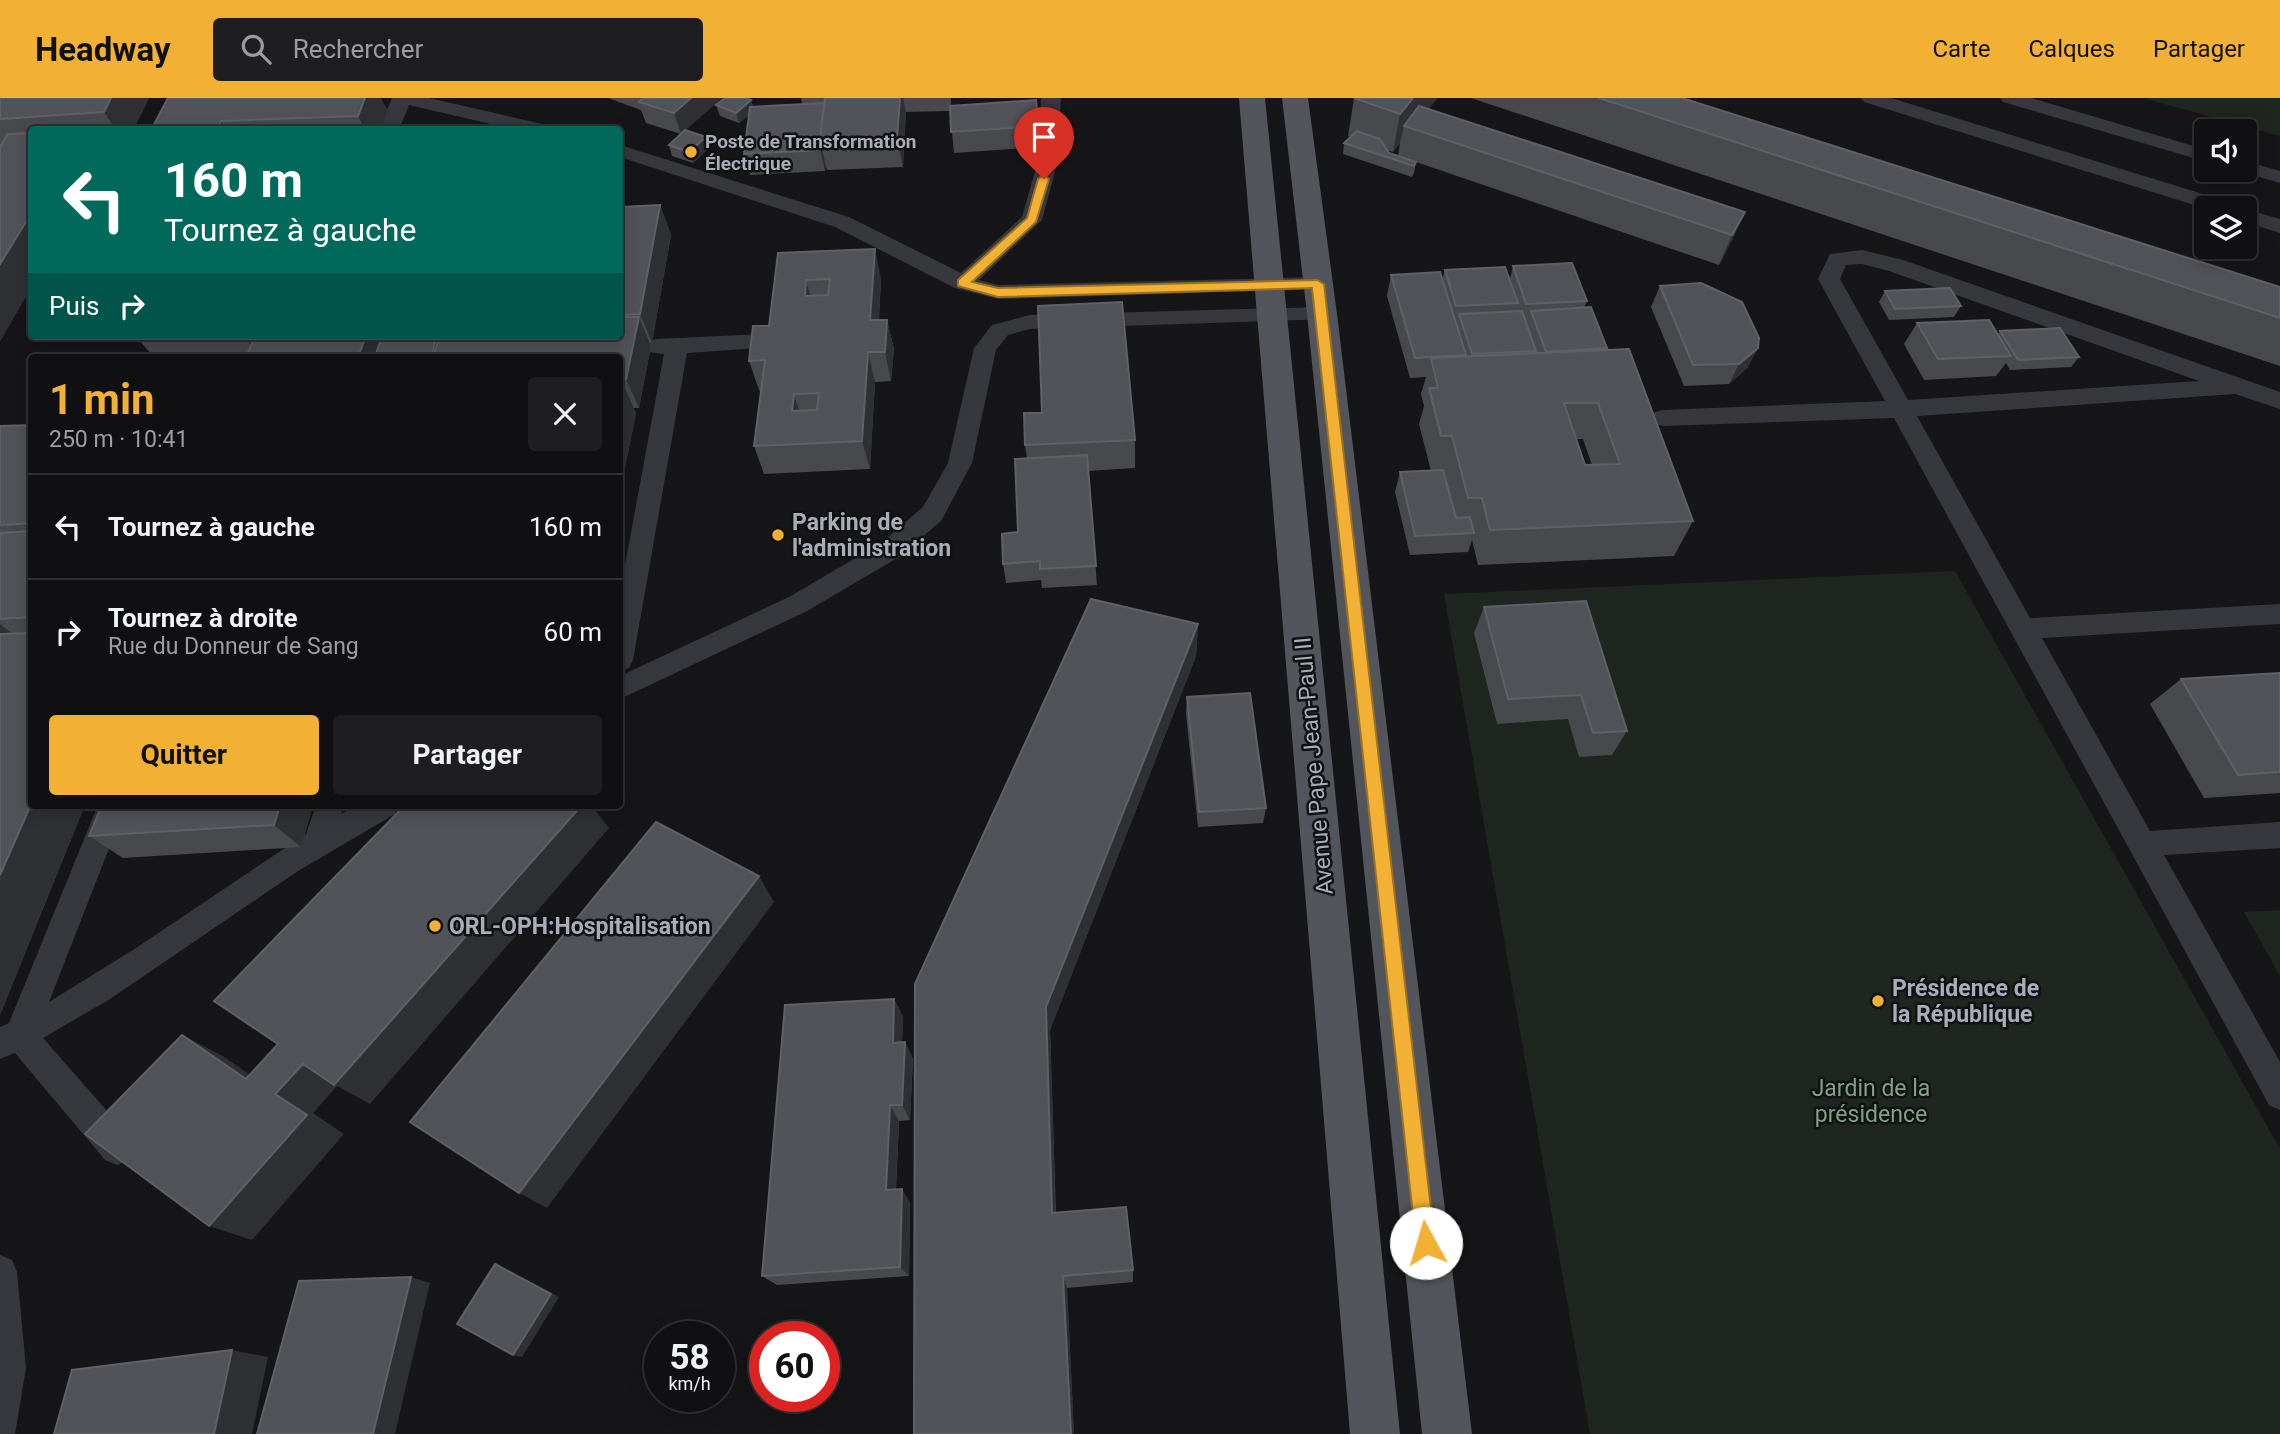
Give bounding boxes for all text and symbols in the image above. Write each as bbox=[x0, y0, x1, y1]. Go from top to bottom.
search box bbox=[213, 18, 703, 81]
text: Headway bbox=[35, 30, 171, 69]
icon: search bbox=[237, 30, 275, 68]
text: Rechercher bbox=[293, 34, 423, 64]
text: Carte bbox=[1932, 35, 1990, 63]
text: Calques bbox=[2028, 35, 2115, 63]
text: Partager bbox=[2153, 35, 2245, 63]
pin bbox=[1014, 107, 1074, 179]
icon: arrive bbox=[1025, 118, 1063, 156]
map controls bbox=[2194, 119, 2257, 259]
button: sound bbox=[2194, 119, 2257, 182]
place label: Poste de Transformation Électrique bbox=[705, 130, 917, 175]
marker: Poste de Transformation Électrique bbox=[683, 144, 699, 160]
text: 160 m bbox=[164, 152, 303, 209]
icon: left bbox=[49, 154, 140, 245]
button: layers bbox=[2194, 196, 2257, 259]
text: Tournez à gauche bbox=[164, 211, 416, 249]
icon: right bbox=[113, 287, 151, 325]
text: Puis bbox=[49, 291, 99, 321]
text: 1 min bbox=[49, 375, 155, 424]
button: close bbox=[528, 377, 602, 451]
text: 250 m · 10:41 bbox=[49, 426, 188, 453]
icon: left bbox=[49, 508, 87, 546]
place label: Parking de l'administration bbox=[792, 509, 951, 562]
text: Tournez à gauche bbox=[108, 512, 315, 542]
text: 160 m bbox=[529, 512, 602, 542]
marker: Parking de l'administration bbox=[770, 527, 786, 543]
text: Tournez à droite bbox=[108, 603, 298, 633]
icon: right bbox=[49, 613, 87, 651]
text: 60 m bbox=[544, 617, 602, 647]
text: Rue du Donneur de Sang bbox=[108, 633, 359, 660]
street label: Avenue Pape Jean-Paul II bbox=[1289, 636, 1339, 896]
button: Quitter bbox=[49, 715, 319, 795]
button: Partager bbox=[333, 715, 602, 795]
place label: ORL-OPH:Hospitalisation bbox=[449, 913, 711, 940]
marker: ORL-OPH:Hospitalisation bbox=[427, 918, 443, 934]
place label: Présidence de la République bbox=[1892, 975, 2039, 1028]
marker: Présidence de la République bbox=[1870, 993, 1886, 1009]
park label: Jardin de la présidence bbox=[1812, 1075, 1930, 1128]
position arrow bbox=[1389, 1206, 1463, 1280]
speed limit sign: 60 bbox=[749, 1321, 840, 1412]
text: 58 bbox=[669, 1337, 710, 1378]
text: km/h bbox=[668, 1373, 711, 1394]

